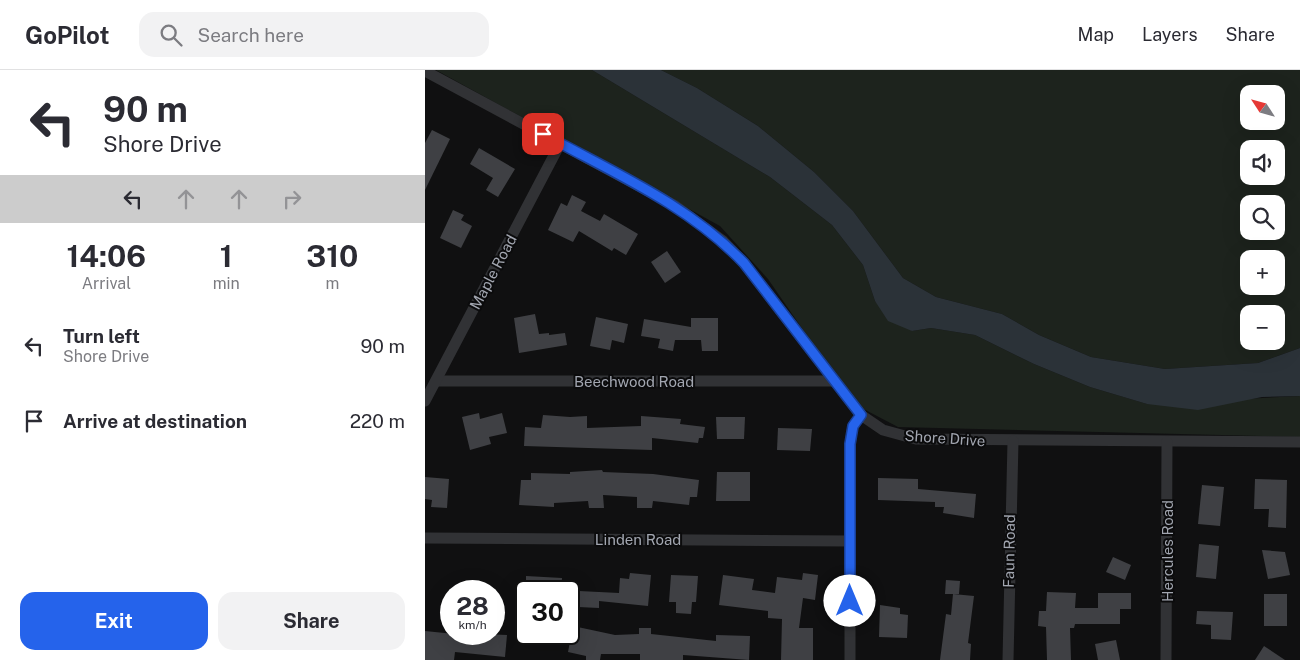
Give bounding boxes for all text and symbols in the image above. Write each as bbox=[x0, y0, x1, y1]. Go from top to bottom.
search box bbox=[139, 12, 489, 57]
text: GoPilot bbox=[25, 21, 109, 49]
icon: search bbox=[157, 21, 185, 49]
text: Search here bbox=[197, 24, 304, 46]
text: Map bbox=[1078, 24, 1114, 45]
text: Layers bbox=[1142, 24, 1198, 45]
text: Share bbox=[1226, 24, 1275, 45]
north arrow bbox=[1240, 85, 1285, 130]
map controls bbox=[1240, 85, 1285, 350]
text: 90 m bbox=[103, 89, 188, 130]
icon: left bbox=[20, 90, 85, 155]
pin bbox=[522, 113, 564, 155]
icon: arrive bbox=[529, 120, 557, 148]
text: Shore Drive bbox=[103, 131, 222, 157]
button: sound bbox=[1240, 140, 1285, 185]
icon: left bbox=[119, 185, 147, 213]
icon: ahead bbox=[172, 185, 200, 213]
icon: ahead bbox=[225, 185, 253, 213]
icon: right bbox=[278, 185, 306, 213]
button: search bbox=[1240, 195, 1285, 240]
street label: Maple Road bbox=[466, 232, 520, 312]
text: 14:06 bbox=[67, 238, 146, 274]
text: 1 bbox=[220, 238, 233, 274]
text: 310 bbox=[306, 238, 358, 274]
button: + bbox=[1240, 250, 1285, 295]
text: Arrival bbox=[82, 274, 131, 293]
text: min bbox=[213, 274, 240, 293]
text: m bbox=[325, 274, 339, 293]
button: − bbox=[1240, 305, 1285, 350]
text: Turn left bbox=[63, 325, 140, 347]
icon: left bbox=[20, 332, 48, 360]
text: 90 m bbox=[361, 335, 405, 357]
text: Shore Drive bbox=[63, 347, 149, 366]
street label: Beechwood Road bbox=[574, 373, 694, 390]
icon: arrive bbox=[20, 407, 48, 435]
text: Arrive at destination bbox=[63, 410, 247, 432]
text: 220 m bbox=[350, 410, 405, 432]
street label: Shore Drive bbox=[904, 427, 986, 449]
street label: Hercules Road bbox=[1159, 500, 1176, 602]
street label: Faun Road bbox=[1000, 514, 1018, 588]
street label: Linden Road bbox=[595, 531, 681, 548]
position arrow bbox=[823, 574, 875, 626]
speed limit sign: 30 bbox=[515, 580, 580, 645]
text: 28 bbox=[456, 591, 489, 621]
button: Exit bbox=[20, 592, 208, 650]
button: Share bbox=[218, 592, 405, 650]
text: km/h bbox=[458, 618, 487, 632]

